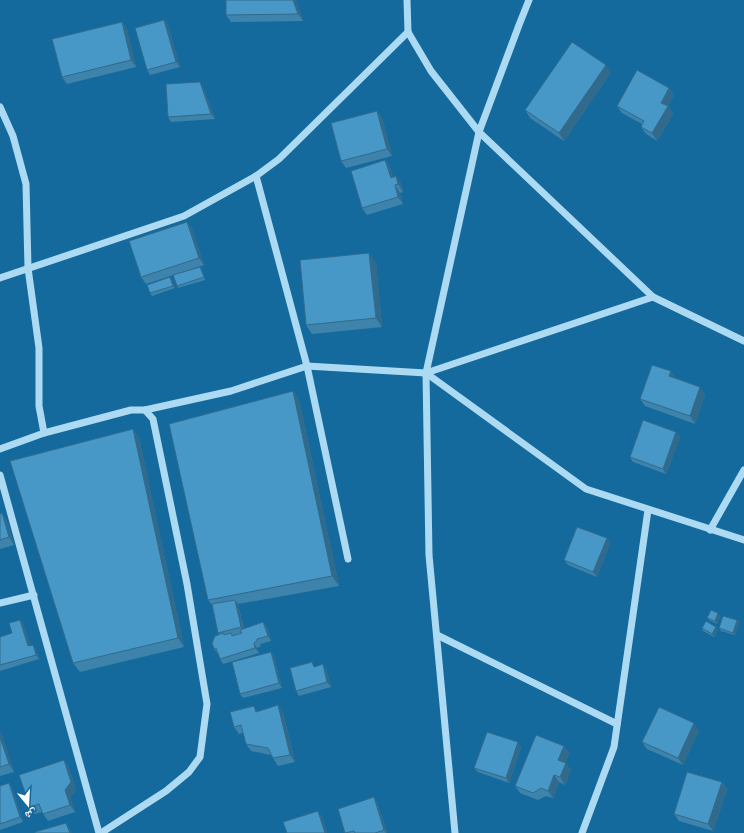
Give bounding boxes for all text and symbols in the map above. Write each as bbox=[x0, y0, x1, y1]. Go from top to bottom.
north arrow bbox=[8, 785, 48, 825]
text: ش bbox=[23, 805, 38, 822]

